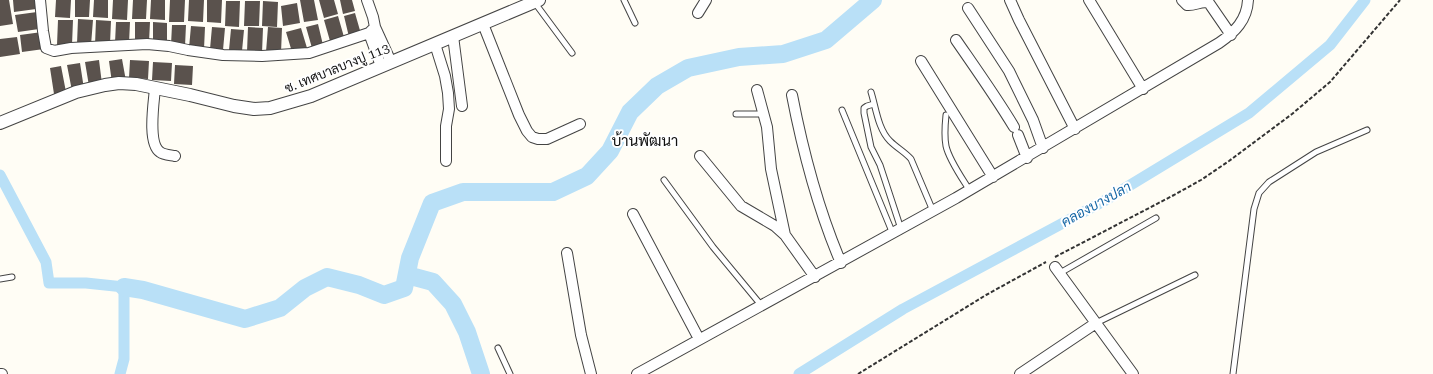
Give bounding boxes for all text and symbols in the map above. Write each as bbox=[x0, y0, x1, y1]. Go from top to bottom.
street label: ซ. เทศบาลบางปู 113 bbox=[282, 40, 392, 98]
district label: บ้านพัฒนา bbox=[612, 131, 678, 150]
water label: คลองบางปลา bbox=[1058, 178, 1134, 230]

